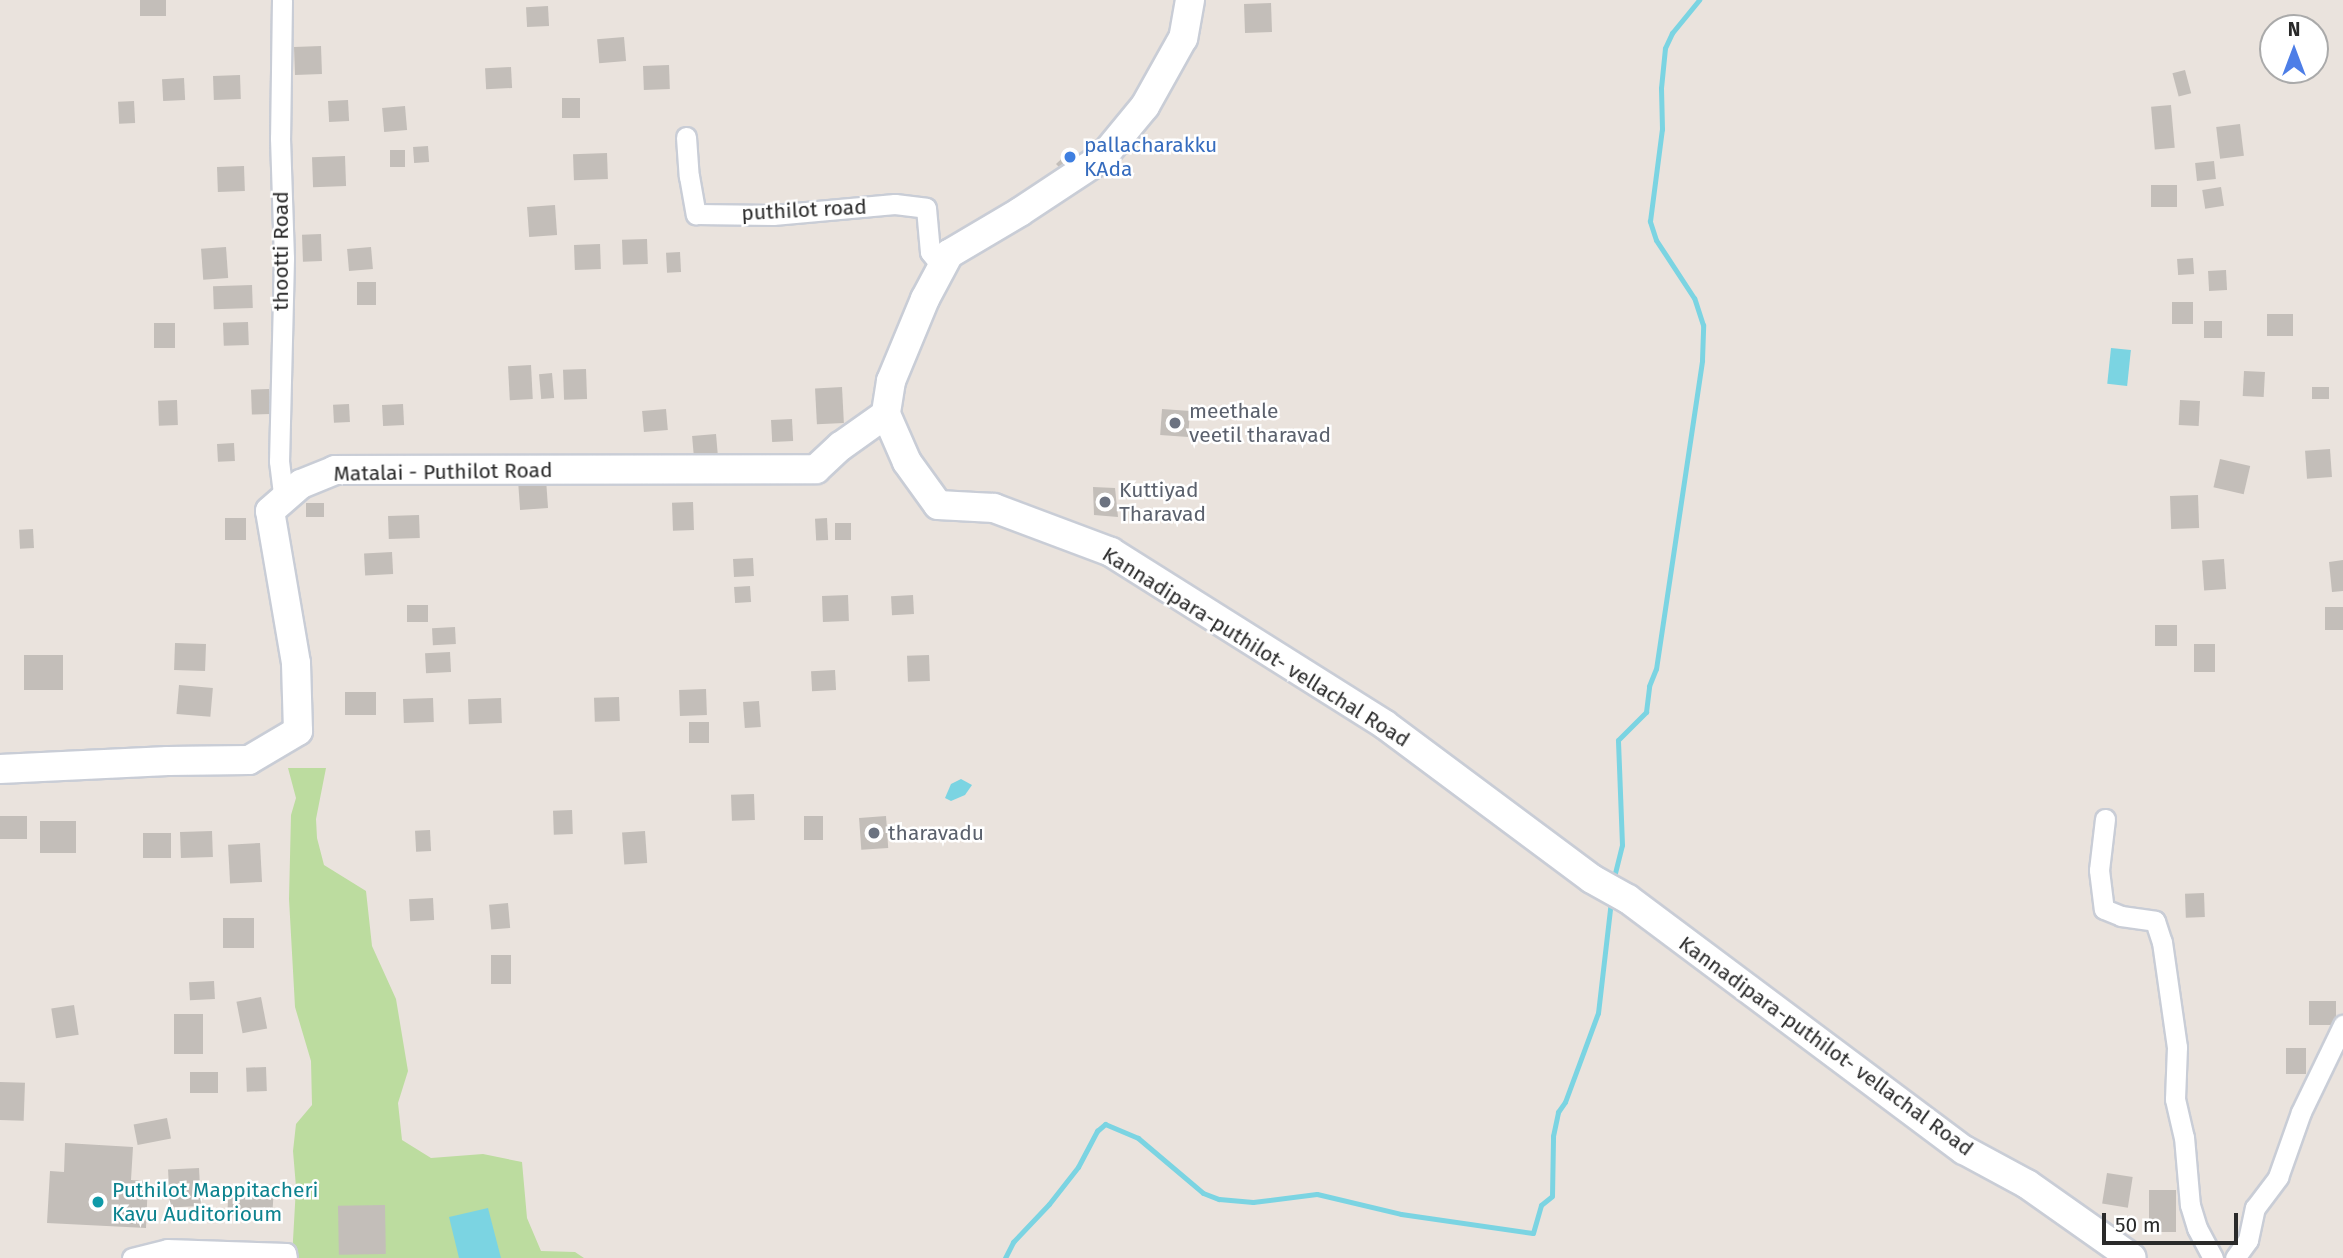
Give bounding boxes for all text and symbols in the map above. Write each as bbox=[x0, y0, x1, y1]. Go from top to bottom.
north arrow bbox=[2259, 14, 2329, 84]
text: N bbox=[2288, 18, 2300, 41]
place label: pallacharakku KAda bbox=[1084, 132, 1217, 182]
marker: pallacharakku KAda bbox=[1062, 149, 1078, 165]
street label: thootti Road bbox=[268, 191, 294, 311]
street label: puthilot road bbox=[741, 194, 867, 226]
place label: meethale veetil tharavad bbox=[1189, 398, 1331, 448]
marker: meethale veetil tharavad bbox=[1167, 415, 1183, 431]
street label: Matalai - Puthilot Road bbox=[333, 457, 553, 487]
place label: Kuttiyad Tharavad bbox=[1119, 477, 1206, 527]
marker: Kuttiyad Tharavad bbox=[1097, 494, 1113, 510]
street label: Kannadipara-puthilot- vellachal Road bbox=[1098, 542, 1414, 752]
place label: tharavadu bbox=[888, 820, 984, 846]
marker: tharavadu bbox=[866, 825, 882, 841]
street label: Kannadipara-puthilot- vellachal Road bbox=[1674, 931, 1978, 1161]
place label: Puthilot Mappitacheri Kavu Auditorioum bbox=[112, 1177, 318, 1227]
marker: Puthilot Mappitacheri Kavu Auditorioum bbox=[90, 1194, 106, 1210]
scale bar bbox=[2105, 1198, 2242, 1242]
text: 50 m bbox=[2115, 1212, 2161, 1238]

